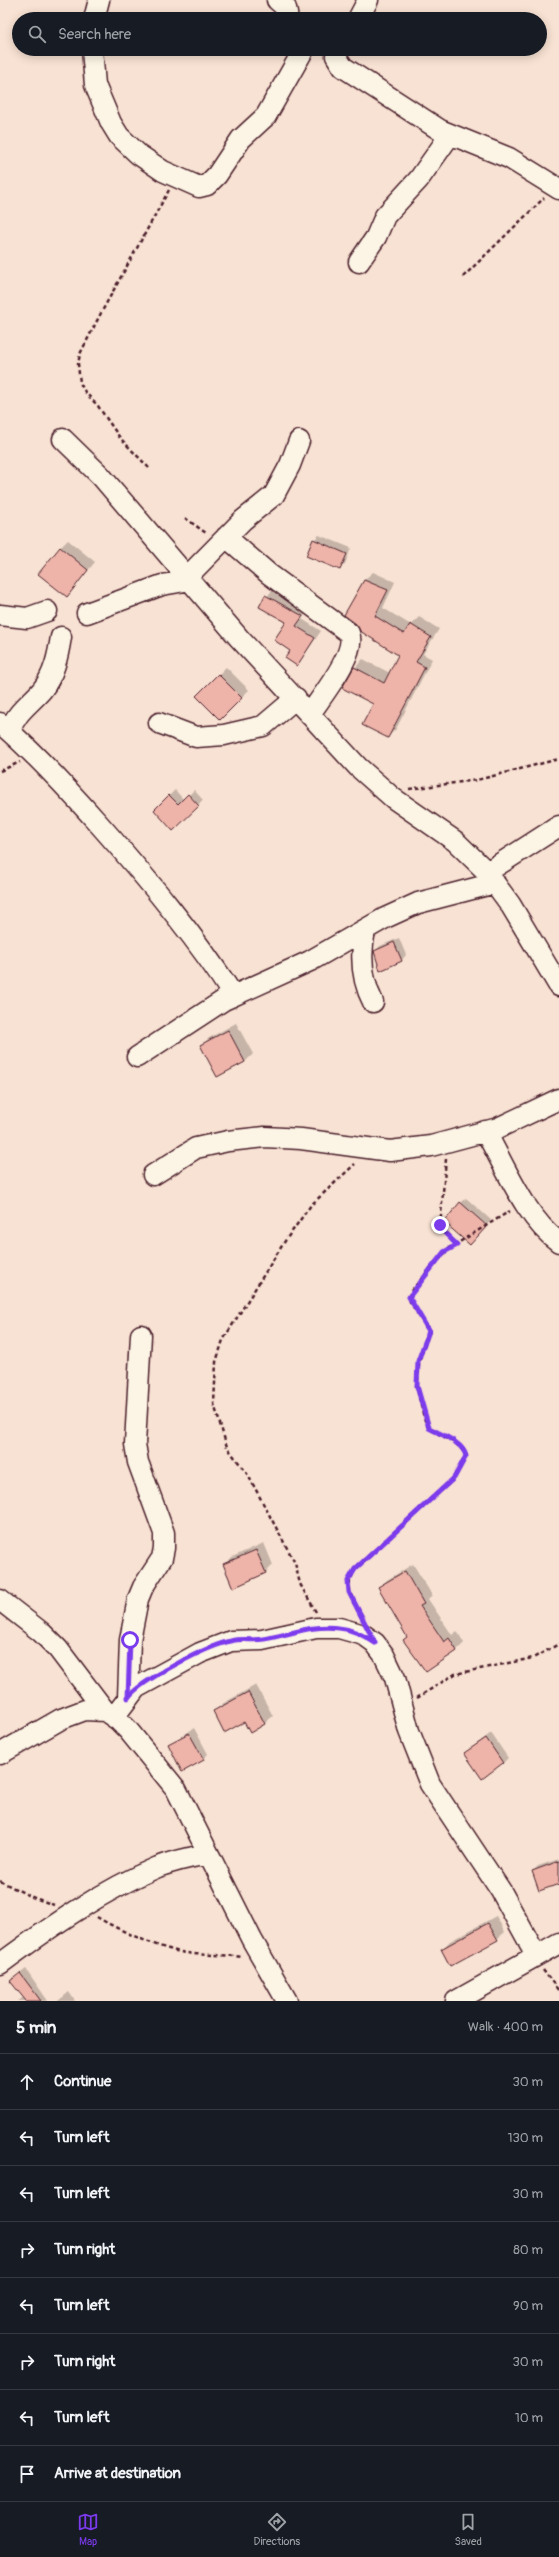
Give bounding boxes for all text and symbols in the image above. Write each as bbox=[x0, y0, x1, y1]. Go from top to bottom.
search box bbox=[12, 12, 547, 56]
icon: search bbox=[26, 23, 48, 45]
text: Search here bbox=[58, 25, 131, 44]
route end bbox=[431, 1216, 449, 1234]
route start bbox=[121, 1631, 139, 1649]
text: 5 min bbox=[16, 2017, 56, 2038]
text: Walk · 400 m bbox=[468, 2019, 543, 2035]
icon: ahead bbox=[16, 2071, 38, 2093]
text: Continue bbox=[54, 2072, 112, 2091]
text: 30 m bbox=[513, 2074, 543, 2090]
icon: left bbox=[16, 2127, 38, 2149]
text: Turn left bbox=[54, 2128, 110, 2147]
text: 130 m bbox=[507, 2130, 543, 2146]
icon: left bbox=[16, 2183, 38, 2205]
text: Turn left bbox=[54, 2184, 110, 2203]
text: 30 m bbox=[513, 2186, 543, 2202]
icon: right bbox=[16, 2239, 38, 2261]
text: Turn right bbox=[54, 2240, 115, 2259]
text: 80 m bbox=[513, 2242, 543, 2258]
icon: left bbox=[16, 2295, 38, 2317]
text: Turn left bbox=[54, 2296, 110, 2315]
text: 90 m bbox=[513, 2298, 543, 2314]
icon: right bbox=[16, 2351, 38, 2373]
text: Turn right bbox=[54, 2352, 115, 2371]
text: 30 m bbox=[513, 2354, 543, 2370]
icon: left bbox=[16, 2407, 38, 2429]
text: Turn left bbox=[54, 2408, 110, 2427]
text: 10 m bbox=[515, 2410, 543, 2426]
icon: arrive bbox=[16, 2463, 38, 2485]
text: Arrive at destination bbox=[54, 2464, 181, 2483]
tab: Map bbox=[77, 2511, 99, 2548]
tab: Directions bbox=[253, 2511, 300, 2548]
tab: Saved bbox=[455, 2511, 482, 2548]

